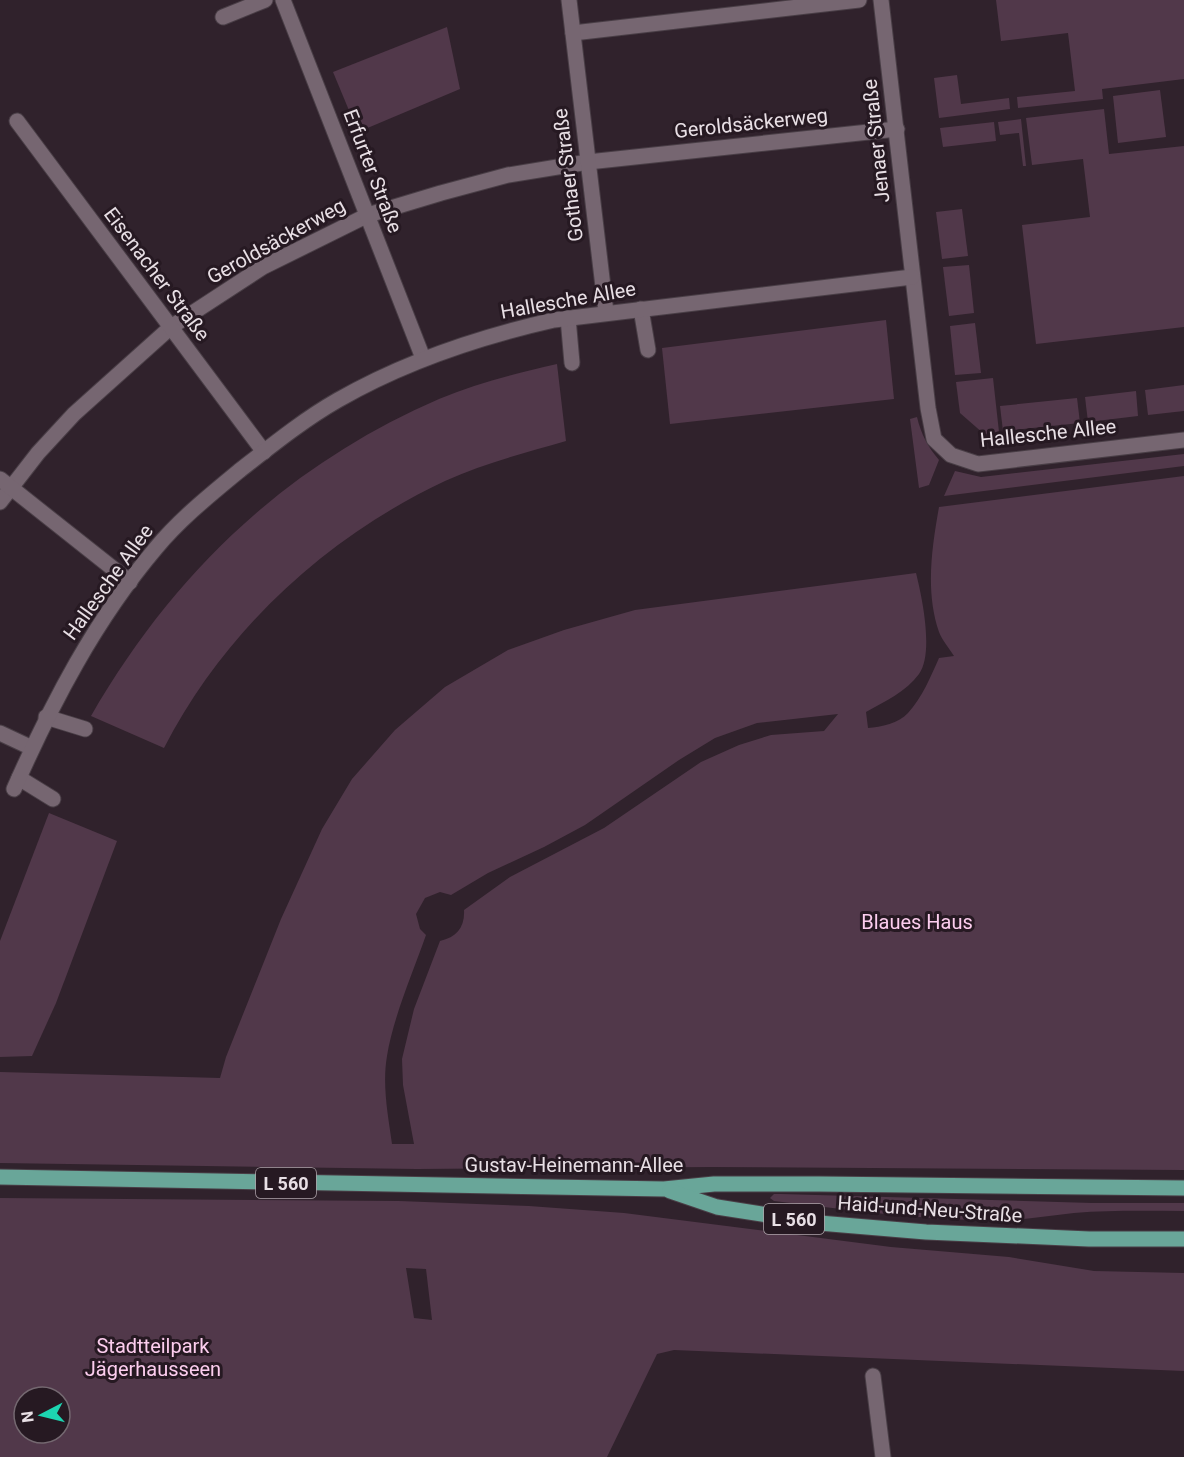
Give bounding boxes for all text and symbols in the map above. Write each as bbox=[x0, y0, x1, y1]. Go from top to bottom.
street label: Jenaer Straße bbox=[858, 78, 894, 204]
street label: Geroldsäckerweg bbox=[673, 103, 829, 143]
street label: Erfurter Straße bbox=[338, 106, 408, 236]
street label: Gothaer Straße bbox=[548, 107, 588, 243]
street label: Geroldsäckerweg bbox=[203, 193, 349, 289]
street label: Eisenacher Straße bbox=[99, 202, 215, 346]
street label: Hallesche Allee bbox=[499, 276, 637, 324]
street label: Hallesche Allee bbox=[979, 414, 1117, 452]
street label: Hallesche Allee bbox=[58, 520, 158, 644]
park label: Blaues Haus bbox=[861, 910, 973, 934]
street label: Gustav-Heinemann-Allee bbox=[465, 1153, 683, 1177]
road number: L 560 bbox=[256, 1168, 316, 1198]
street label: Haid-und-Neu-Straße bbox=[837, 1191, 1023, 1227]
road number: L 560 bbox=[764, 1204, 824, 1234]
park label: Stadtteilpark Jägerhausseen bbox=[85, 1334, 221, 1381]
north arrow bbox=[12, 1385, 72, 1445]
text: N bbox=[17, 1410, 38, 1424]

